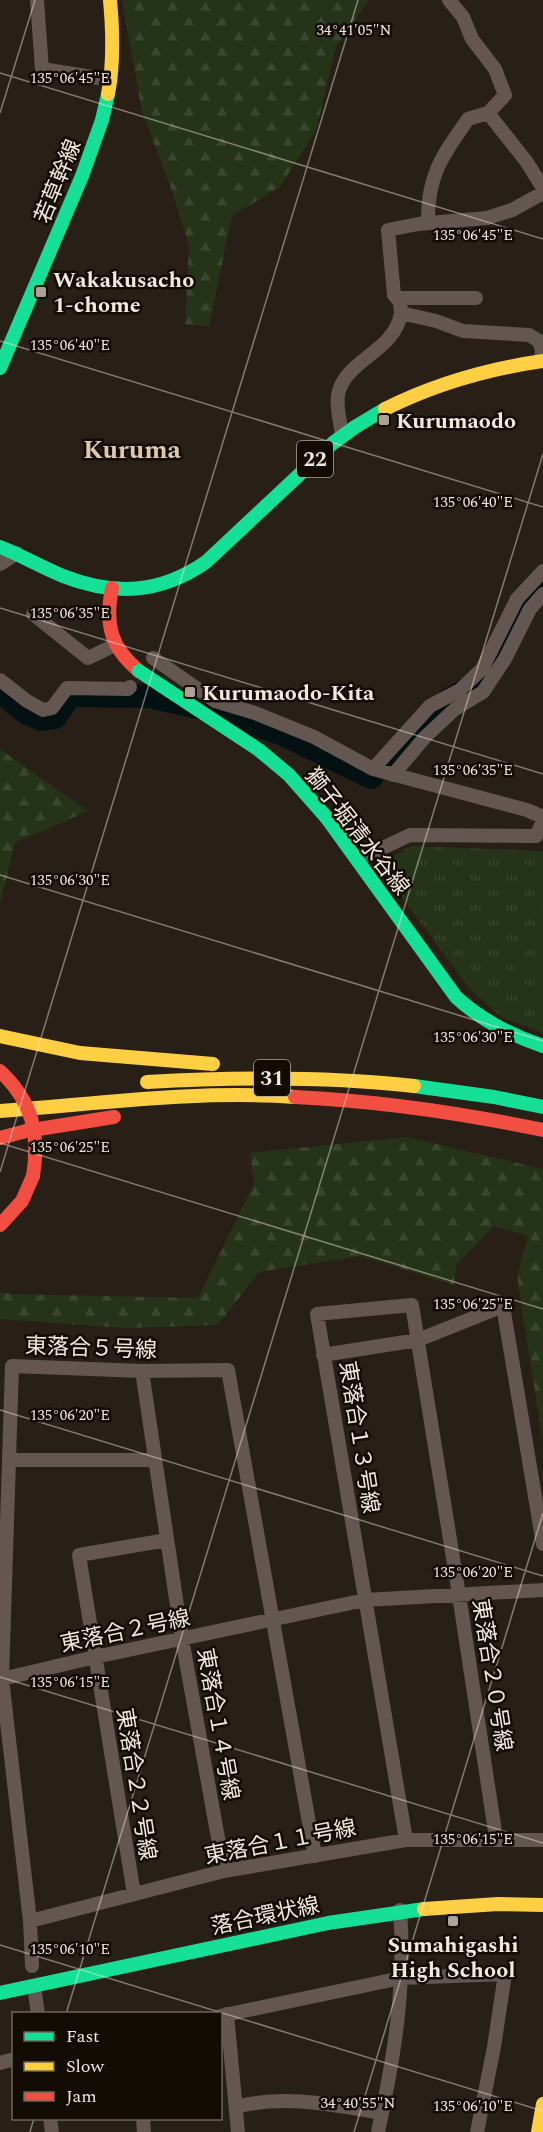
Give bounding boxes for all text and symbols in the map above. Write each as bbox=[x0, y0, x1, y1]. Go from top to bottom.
text: 34°41'05"N bbox=[317, 19, 392, 42]
text: 135°06'45"E bbox=[30, 67, 110, 90]
street label: 若草幹線 bbox=[27, 135, 90, 229]
text: 135°06'45"E bbox=[433, 224, 513, 247]
place label: Wakakusacho 1-chome bbox=[53, 264, 194, 322]
marker: Wakakusacho 1-chome bbox=[34, 285, 48, 299]
text: 135°06'40"E bbox=[30, 334, 110, 357]
place label: Kurumaodo bbox=[396, 405, 516, 438]
marker: Kurumaodo bbox=[377, 413, 391, 427]
district label: Kuruma bbox=[83, 430, 182, 470]
road number: 22 bbox=[297, 441, 333, 477]
text: 135°06'40"E bbox=[433, 491, 513, 514]
text: 135°06'35"E bbox=[30, 602, 110, 625]
place label: Kurumaodo-Kita bbox=[202, 677, 375, 710]
marker: Kurumaodo-Kita bbox=[183, 685, 197, 699]
text: 135°06'35"E bbox=[433, 759, 513, 782]
street label: 獅子堀清水谷線 bbox=[296, 761, 417, 903]
text: 135°06'30"E bbox=[30, 869, 110, 892]
text: 135°06'30"E bbox=[433, 1026, 513, 1049]
road number: 31 bbox=[254, 1060, 290, 1096]
text: 135°06'25"E bbox=[30, 1136, 110, 1159]
text: 135°06'25"E bbox=[433, 1293, 513, 1316]
street label: 東落合５号線 bbox=[24, 1330, 157, 1367]
street label: 東落合１３号線 bbox=[330, 1359, 387, 1516]
text: 135°06'20"E bbox=[30, 1404, 110, 1427]
text: 135°06'20"E bbox=[433, 1561, 513, 1584]
street label: 東落合２０号線 bbox=[463, 1597, 520, 1754]
street label: 東落合２号線 bbox=[57, 1602, 193, 1661]
street label: 東落合１４号線 bbox=[188, 1646, 247, 1803]
text: 135°06'15"E bbox=[30, 1671, 110, 1694]
street label: 東落合２２号線 bbox=[107, 1706, 164, 1863]
street label: 東落合１１号線 bbox=[202, 1812, 359, 1873]
text: 135°06'15"E bbox=[433, 1828, 513, 1851]
street label: 落合環状線 bbox=[208, 1889, 323, 1944]
marker: Sumahigashi High School bbox=[446, 1914, 460, 1928]
place label: Sumahigashi High School bbox=[387, 1929, 519, 1987]
text: 135°06'10"E bbox=[30, 1938, 110, 1961]
legend bbox=[12, 2012, 222, 2120]
text: Fast bbox=[66, 2023, 99, 2050]
text: Slow bbox=[66, 2053, 105, 2080]
text: Jam bbox=[66, 2083, 97, 2110]
text: 34°40'55"N bbox=[321, 2092, 396, 2115]
text: 135°06'10"E bbox=[433, 2095, 513, 2118]

